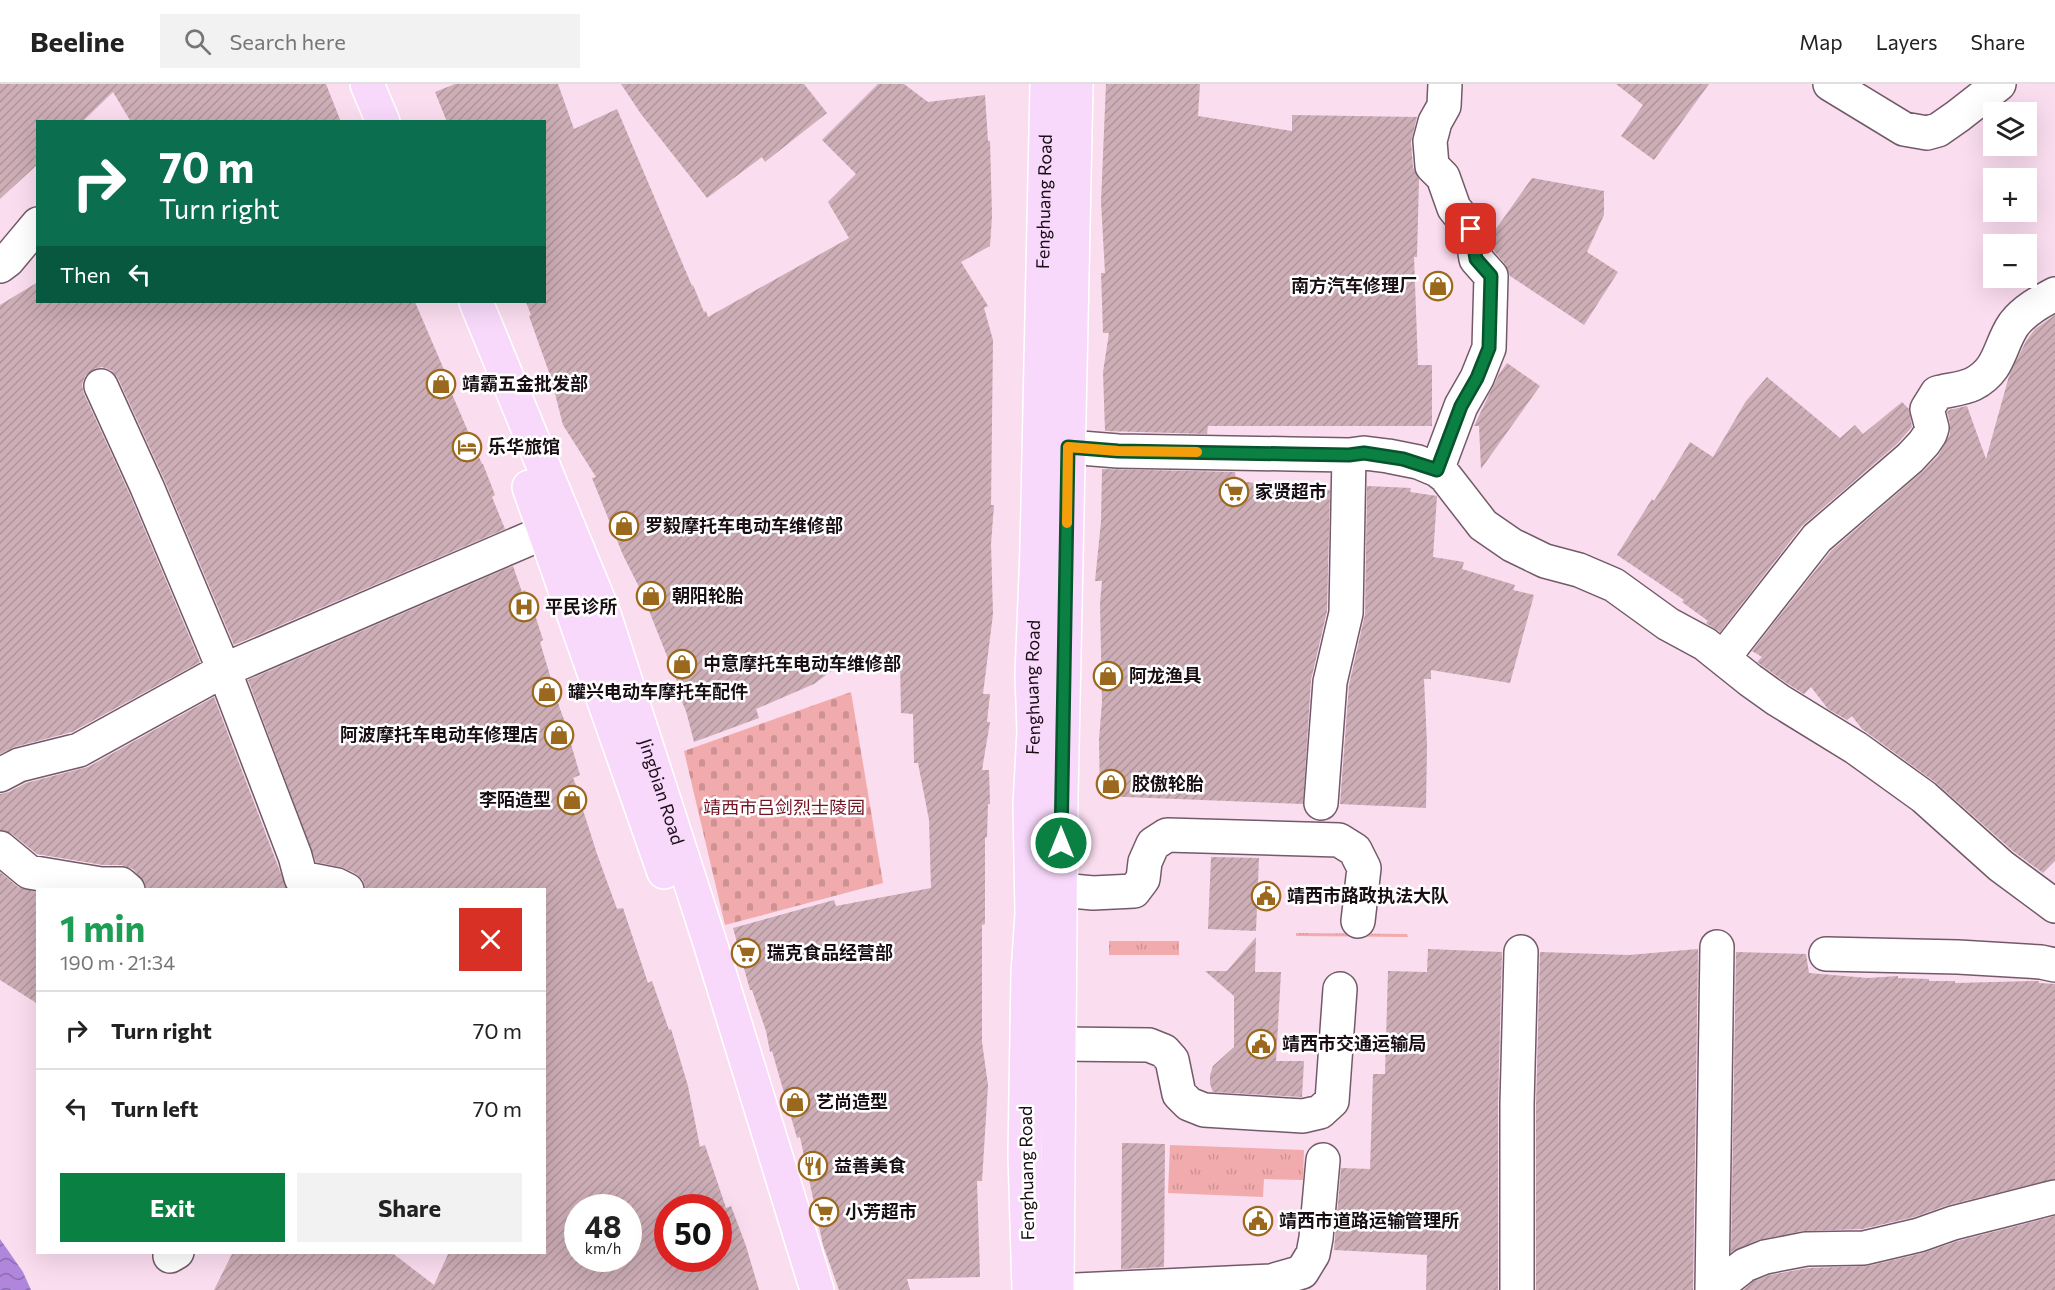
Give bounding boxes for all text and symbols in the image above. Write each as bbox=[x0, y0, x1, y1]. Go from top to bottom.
search box bbox=[160, 14, 580, 68]
text: Beeline bbox=[30, 24, 124, 58]
icon: search bbox=[181, 25, 214, 58]
text: Search here bbox=[229, 28, 346, 55]
text: Map bbox=[1799, 29, 1843, 54]
text: Layers bbox=[1876, 29, 1938, 54]
text: Share bbox=[1971, 29, 2025, 54]
map controls bbox=[1983, 102, 2037, 288]
button: layers bbox=[1983, 102, 2037, 156]
street label: Fenghuang Road bbox=[1031, 134, 1056, 269]
text: 70 m bbox=[159, 140, 254, 192]
icon: right bbox=[60, 144, 138, 222]
button: + bbox=[1983, 168, 2037, 222]
text: Turn right bbox=[159, 192, 279, 225]
pin bbox=[1445, 203, 1496, 254]
icon: arrive bbox=[1454, 212, 1487, 245]
button: − bbox=[1983, 234, 2037, 288]
icon: left bbox=[123, 258, 156, 291]
text: Then bbox=[60, 261, 111, 288]
shop icon: 南方汽车修理厂 bbox=[1422, 270, 1454, 302]
place label: 南方汽车修理厂 bbox=[1291, 274, 1417, 296]
shop icon: 靖霸五金批发部 bbox=[425, 368, 457, 400]
place label: 靖霸五金批发部 bbox=[462, 372, 588, 394]
hotel icon: 乐华旅馆 bbox=[451, 431, 483, 463]
place label: 乐华旅馆 bbox=[488, 435, 560, 457]
supermarket icon: 家贤超市 bbox=[1218, 476, 1250, 508]
place label: 家贤超市 bbox=[1255, 480, 1327, 502]
shop icon: 罗毅摩托车电动车维修部 bbox=[608, 510, 640, 542]
place label: 罗毅摩托车电动车维修部 bbox=[645, 514, 843, 536]
shop icon: 朝阳轮胎 bbox=[635, 580, 667, 612]
place label: 朝阳轮胎 bbox=[672, 584, 744, 606]
hospital icon: 平民诊所 bbox=[508, 591, 540, 623]
place label: 平民诊所 bbox=[545, 595, 617, 617]
street label: Fenghuang Road bbox=[1020, 619, 1044, 755]
shop icon: 中意摩托车电动车维修部 bbox=[666, 648, 698, 680]
place label: 中意摩托车电动车维修部 bbox=[703, 652, 901, 674]
shop icon: 阿龙渔具 bbox=[1092, 660, 1124, 692]
place label: 阿龙渔具 bbox=[1129, 664, 1201, 686]
shop icon: 罐兴电动车摩托车配件 bbox=[531, 676, 563, 708]
place label: 罐兴电动车摩托车配件 bbox=[568, 680, 748, 702]
shop icon: 阿波摩托车电动车修理店 bbox=[543, 719, 575, 751]
place label: 阿波摩托车电动车修理店 bbox=[340, 723, 538, 745]
street label: Jingbian Road bbox=[635, 735, 690, 847]
shop icon: 胶傲轮胎 bbox=[1095, 768, 1127, 800]
place label: 胶傲轮胎 bbox=[1132, 772, 1204, 794]
shop icon: 李陌造型 bbox=[556, 784, 588, 816]
place label: 李陌造型 bbox=[479, 788, 551, 810]
park label: 靖西市吕剑烈士陵园 bbox=[703, 796, 865, 818]
position arrow bbox=[1029, 811, 1093, 875]
public building icon: 靖西市路政执法大队 bbox=[1250, 880, 1282, 912]
place label: 靖西市路政执法大队 bbox=[1287, 884, 1449, 906]
text: 1 min bbox=[60, 905, 145, 949]
button: close bbox=[459, 908, 522, 971]
supermarket icon: 瑞克食品经营部 bbox=[730, 937, 762, 969]
place label: 瑞克食品经营部 bbox=[767, 941, 893, 963]
text: 190 m · 21:34 bbox=[60, 950, 175, 974]
icon: right bbox=[60, 1014, 93, 1047]
text: Turn right bbox=[111, 1017, 212, 1044]
text: 70 m bbox=[473, 1017, 522, 1044]
public building icon: 靖西市交通运输局 bbox=[1245, 1028, 1277, 1060]
place label: 靖西市交通运输局 bbox=[1282, 1032, 1426, 1054]
shop icon: 艺尚造型 bbox=[779, 1086, 811, 1118]
place label: 艺尚造型 bbox=[816, 1090, 888, 1112]
icon: left bbox=[60, 1092, 93, 1125]
text: Turn left bbox=[111, 1095, 198, 1122]
text: 70 m bbox=[473, 1095, 522, 1122]
street label: Fenghuang Road bbox=[1014, 1105, 1038, 1241]
restaurant icon: 益善美食 bbox=[797, 1150, 829, 1182]
place label: 益善美食 bbox=[834, 1154, 906, 1176]
button: Exit bbox=[60, 1173, 285, 1242]
button: Share bbox=[297, 1173, 522, 1242]
speed limit sign: 50 bbox=[654, 1194, 732, 1272]
supermarket icon: 小芳超市 bbox=[808, 1196, 840, 1228]
place label: 小芳超市 bbox=[845, 1200, 917, 1222]
public building icon: 靖西市道路运输管理所 bbox=[1242, 1205, 1274, 1237]
text: 48 bbox=[585, 1207, 621, 1244]
place label: 靖西市道路运输管理所 bbox=[1279, 1209, 1459, 1231]
text: km/h bbox=[585, 1239, 621, 1257]

